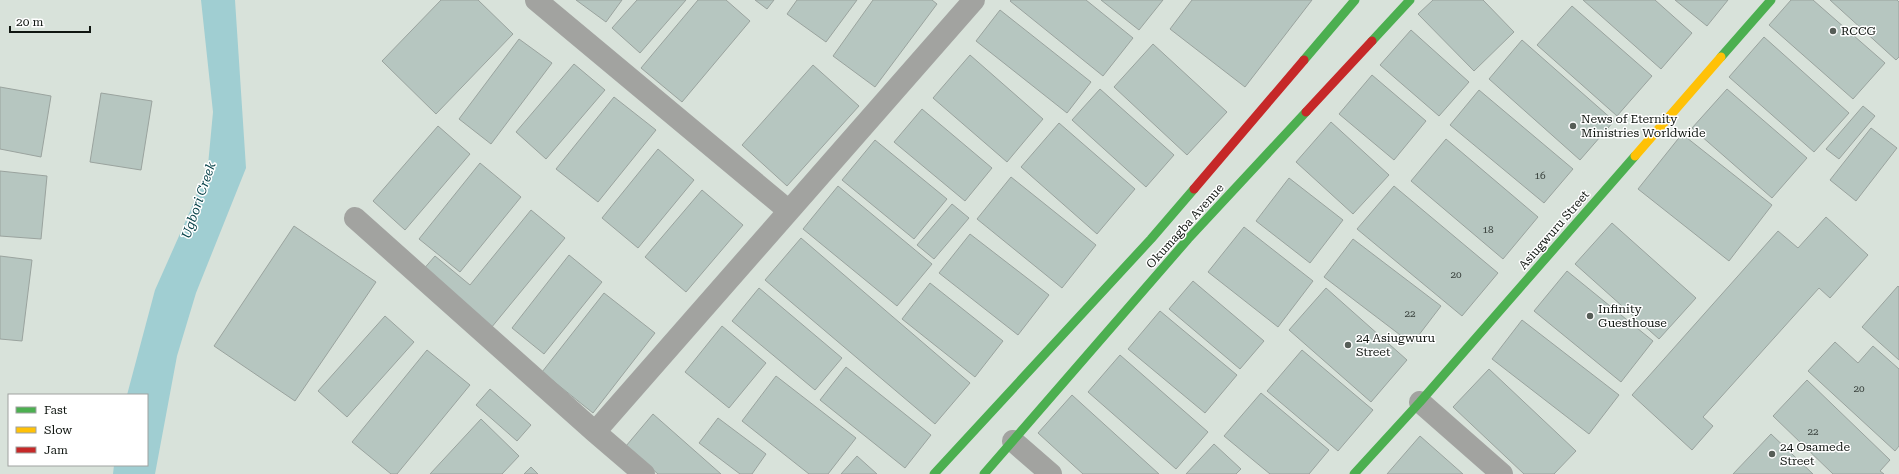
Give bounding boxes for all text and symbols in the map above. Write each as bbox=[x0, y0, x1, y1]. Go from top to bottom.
scale bar bbox=[10, 8, 90, 34]
text: 20 m bbox=[16, 15, 43, 29]
place label: RCCG bbox=[1841, 24, 1876, 38]
marker: RCCG bbox=[1828, 26, 1838, 36]
place label: News of Eternity Ministries Worldwide bbox=[1581, 112, 1706, 140]
marker: News of Eternity Ministries Worldwide bbox=[1568, 121, 1578, 131]
water label: Ugbori Creek bbox=[178, 159, 219, 240]
house number: 16 bbox=[1534, 170, 1546, 181]
street label: Okumagba Avenue bbox=[1143, 181, 1227, 271]
street label: Asiugwuru Street bbox=[1516, 187, 1592, 272]
house number: 18 bbox=[1482, 224, 1494, 235]
house number: 20 bbox=[1450, 269, 1462, 280]
place label: Infinity Guesthouse bbox=[1598, 302, 1667, 330]
house number: 22 bbox=[1404, 308, 1416, 319]
marker: Infinity Guesthouse bbox=[1585, 311, 1595, 321]
place label: 24 Asiugwuru Street bbox=[1356, 331, 1435, 359]
marker: 24 Asiugwuru Street bbox=[1343, 340, 1353, 350]
house number: 20 bbox=[1853, 383, 1865, 394]
legend bbox=[8, 394, 148, 466]
text: Fast bbox=[44, 403, 68, 417]
text: Slow bbox=[44, 423, 72, 437]
house number: 22 bbox=[1807, 426, 1819, 437]
place label: 24 Osamede Street bbox=[1780, 440, 1850, 468]
text: Jam bbox=[44, 443, 68, 457]
marker: 24 Osamede Street bbox=[1767, 449, 1777, 459]

